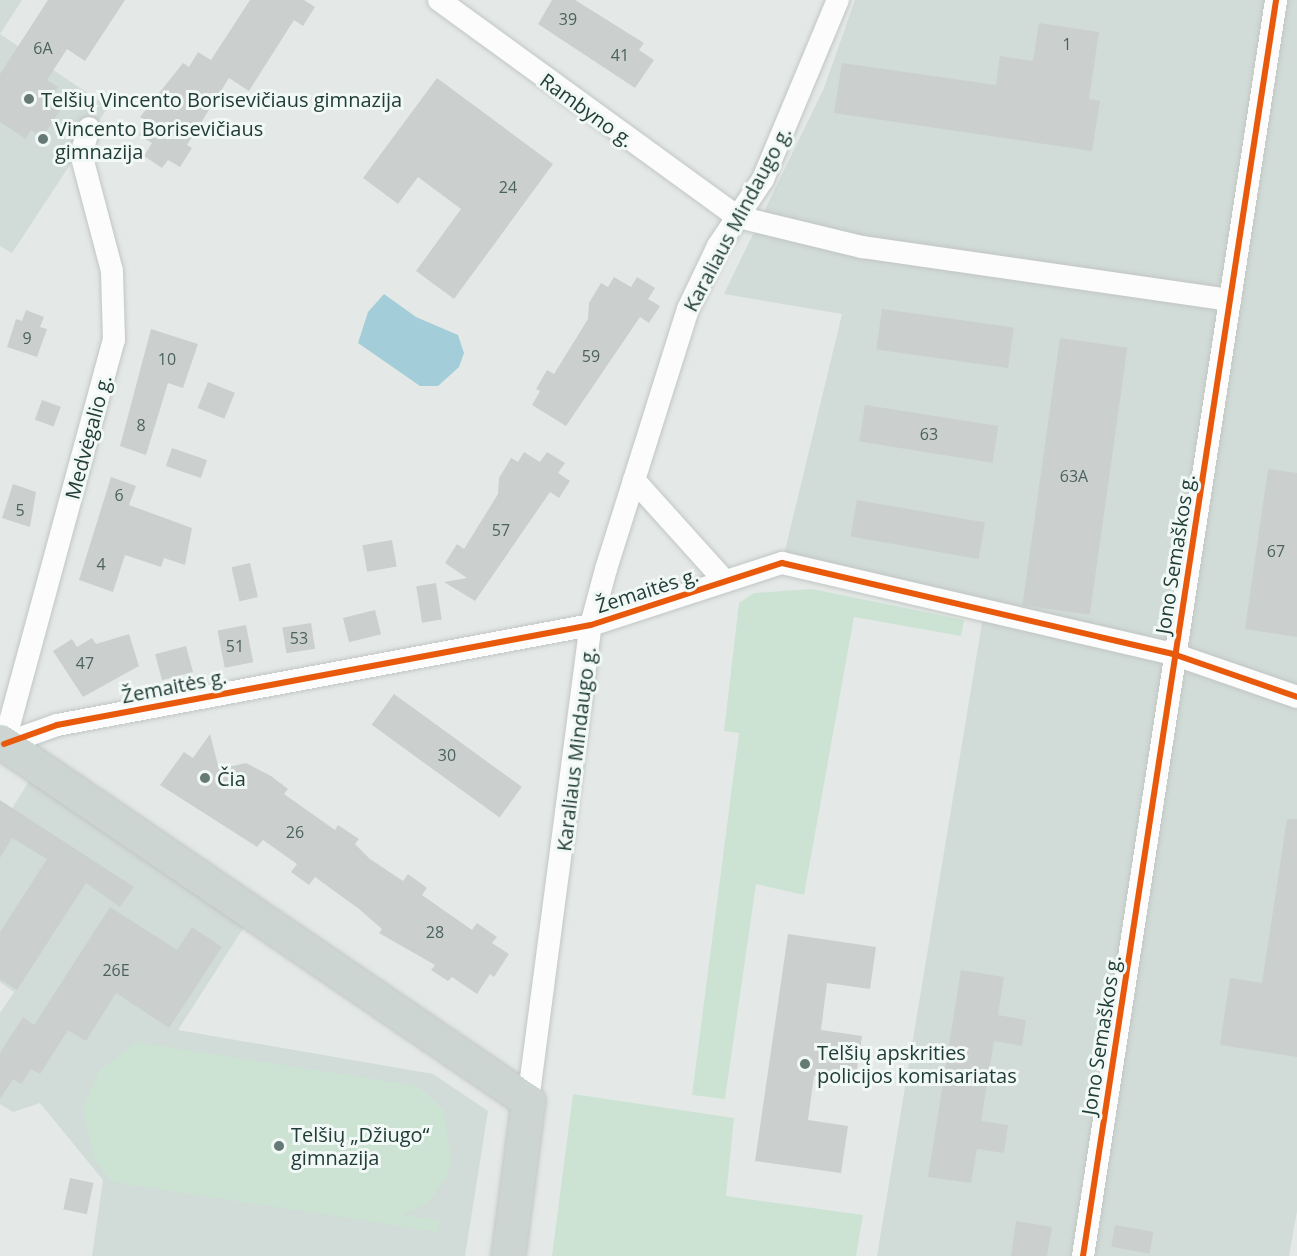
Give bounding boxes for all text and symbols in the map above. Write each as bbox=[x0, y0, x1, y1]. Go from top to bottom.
house number: 39 bbox=[559, 9, 577, 29]
house number: 1 bbox=[1062, 34, 1072, 54]
house number: 6A bbox=[33, 38, 53, 58]
house number: 41 bbox=[611, 45, 629, 65]
street label: Rambyno g. bbox=[536, 68, 638, 152]
place label: Telšių Vincento Borisevičiaus gimnazija bbox=[41, 87, 402, 111]
marker: Telšių Vincento Borisevičiaus gimnazija bbox=[22, 92, 36, 106]
place label: Vincento Borisevičiaus gimnazija bbox=[55, 116, 263, 163]
street label: Karaliaus Mindaugo g. bbox=[678, 122, 796, 316]
marker: Vincento Borisevičiaus gimnazija bbox=[36, 132, 50, 146]
house number: 24 bbox=[499, 177, 517, 197]
house number: 9 bbox=[22, 328, 32, 348]
house number: 59 bbox=[582, 346, 600, 366]
house number: 10 bbox=[158, 349, 176, 369]
street label: Medvėgalio g. bbox=[60, 372, 116, 502]
house number: 8 bbox=[136, 415, 146, 435]
house number: 63 bbox=[920, 424, 938, 444]
house number: 63A bbox=[1060, 466, 1088, 486]
street label: Jono Semaškos g. bbox=[1151, 472, 1199, 636]
house number: 6 bbox=[114, 485, 124, 505]
house number: 5 bbox=[15, 500, 25, 520]
house number: 57 bbox=[492, 520, 510, 540]
house number: 67 bbox=[1267, 541, 1285, 561]
house number: 4 bbox=[96, 554, 106, 574]
street label: Žemaitės g. bbox=[593, 562, 701, 618]
house number: 53 bbox=[290, 628, 308, 648]
house number: 51 bbox=[226, 636, 244, 656]
street label: Karaliaus Mindaugo g. bbox=[552, 645, 600, 853]
house number: 47 bbox=[76, 653, 94, 673]
street label: Žemaitės g. bbox=[119, 664, 229, 708]
house number: 30 bbox=[438, 745, 456, 765]
place label: Čia bbox=[217, 766, 246, 790]
marker: Čia bbox=[198, 771, 212, 785]
house number: 26 bbox=[286, 822, 304, 842]
house number: 28 bbox=[426, 922, 444, 942]
street label: Jono Semaškos g. bbox=[1077, 953, 1125, 1117]
house number: 26E bbox=[102, 960, 130, 980]
place label: Telšių apskrities policijos komisariatas bbox=[817, 1040, 1017, 1087]
marker: Telšių apskrities policijos komisariatas bbox=[798, 1057, 812, 1071]
place label: Telšių „Džiugo“ gimnazija bbox=[291, 1122, 430, 1169]
marker: Telšių „Džiugo“ gimnazija bbox=[272, 1139, 286, 1153]

